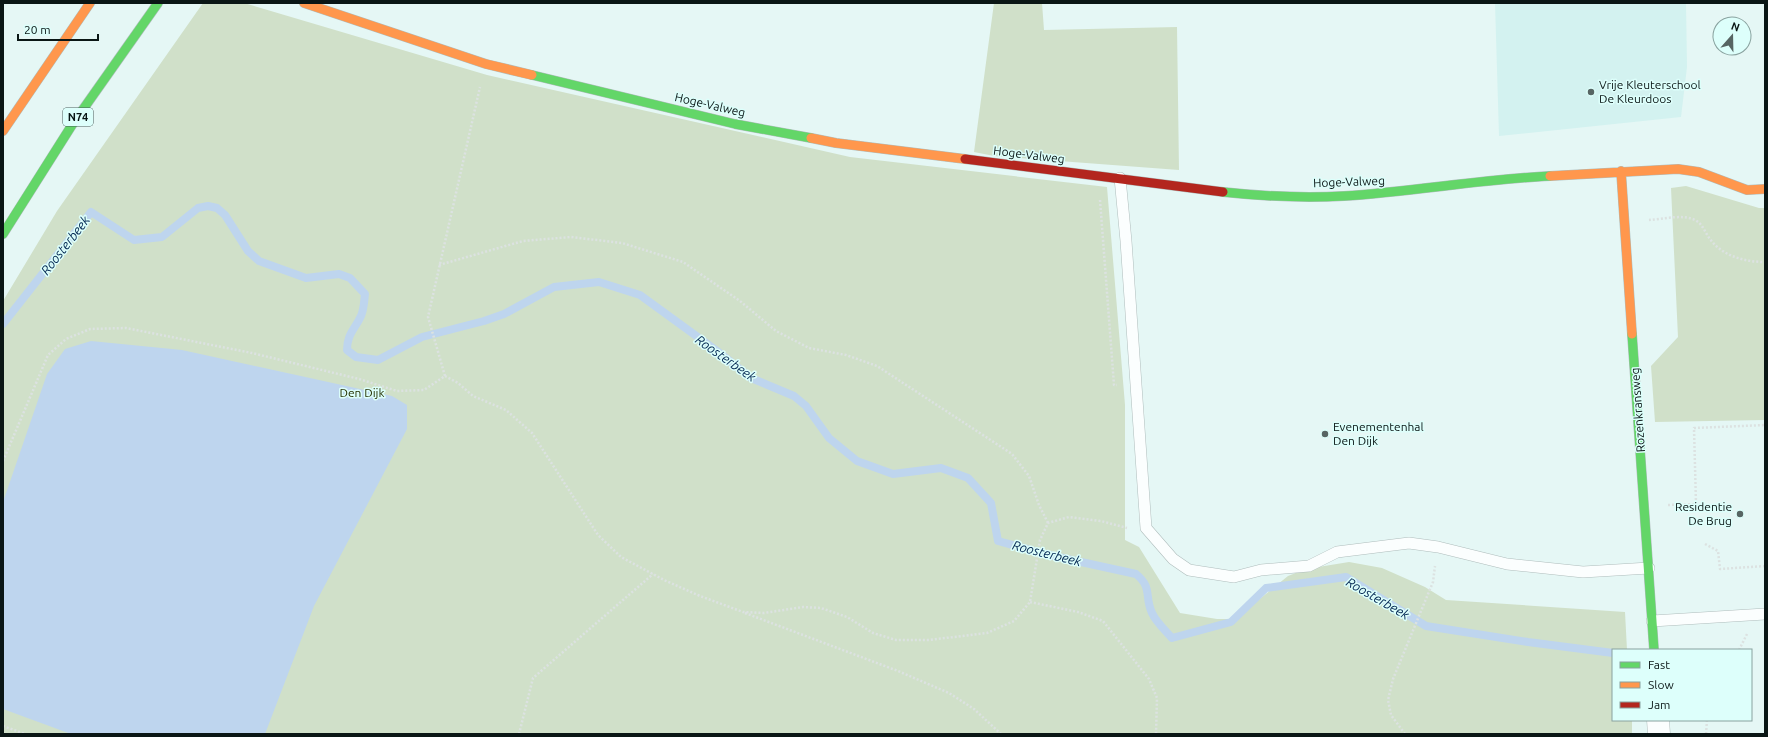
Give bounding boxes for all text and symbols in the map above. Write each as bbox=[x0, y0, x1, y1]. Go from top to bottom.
scale bar bbox=[18, 16, 98, 42]
north arrow bbox=[1712, 16, 1752, 56]
text: N bbox=[1730, 20, 1741, 34]
text: 20 m bbox=[24, 23, 51, 36]
place label: Vrije Kleuterschool De Kleurdoos bbox=[1599, 78, 1701, 105]
marker: Vrije Kleuterschool De Kleurdoos bbox=[1586, 87, 1596, 97]
street label: Hoge-Valweg bbox=[674, 90, 747, 119]
road number: N74 bbox=[63, 108, 93, 126]
street label: Hoge-Valweg bbox=[993, 144, 1066, 165]
street label: Hoge-Valweg bbox=[1313, 174, 1385, 189]
water label: Roosterbeek bbox=[38, 213, 92, 277]
water label: Roosterbeek bbox=[693, 332, 759, 384]
street label: Rozenkransweg bbox=[1628, 367, 1647, 453]
park label: Den Dijk bbox=[339, 386, 385, 399]
place label: Evenementenhal Den Dijk bbox=[1333, 420, 1424, 447]
marker: Evenementenhal Den Dijk bbox=[1320, 429, 1330, 439]
place label: Residentie De Brug bbox=[1675, 500, 1732, 527]
marker: Residentie De Brug bbox=[1735, 509, 1745, 519]
water label: Roosterbeek bbox=[1011, 538, 1083, 568]
water label: Roosterbeek bbox=[1344, 574, 1412, 622]
legend bbox=[1612, 649, 1752, 721]
text: Fast bbox=[1648, 658, 1670, 671]
text: Slow bbox=[1648, 678, 1674, 691]
text: Jam bbox=[1648, 698, 1670, 711]

